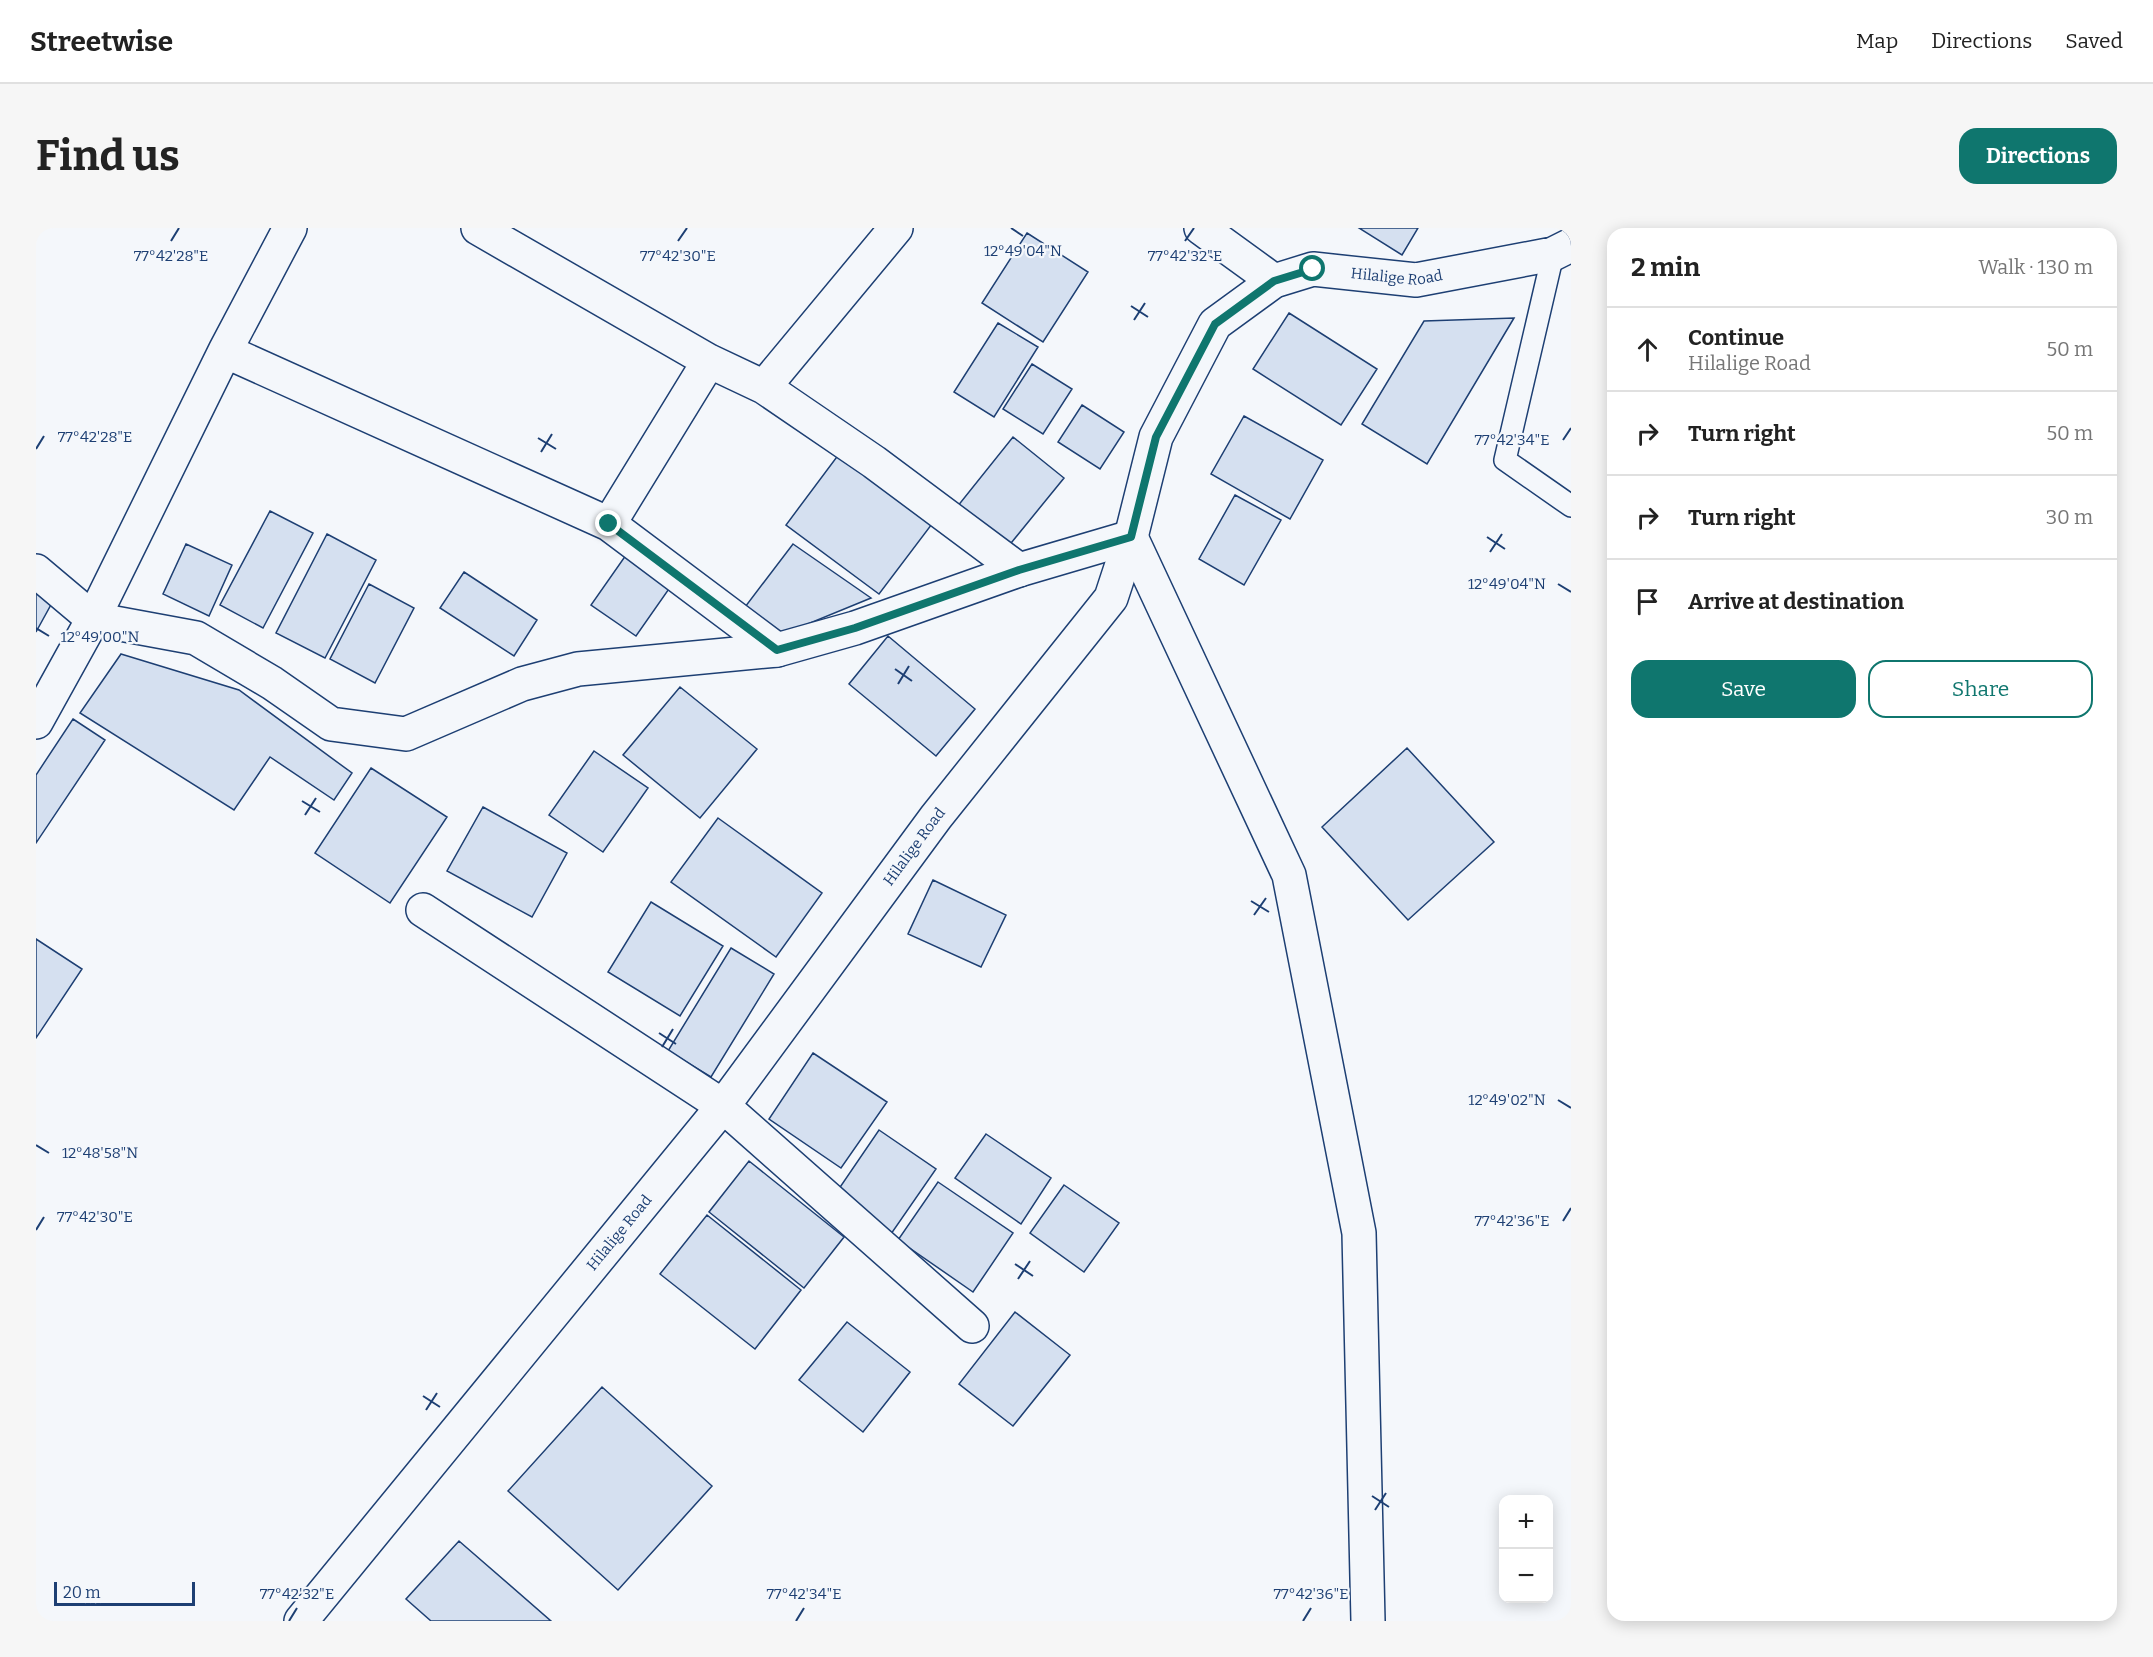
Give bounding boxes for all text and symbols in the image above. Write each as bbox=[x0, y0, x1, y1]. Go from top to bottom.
text: Streetwise bbox=[30, 25, 173, 58]
text: Map bbox=[1856, 28, 1898, 54]
text: Directions bbox=[1931, 28, 2032, 54]
text: Saved bbox=[2065, 28, 2123, 54]
button: Directions bbox=[1959, 128, 2117, 184]
text: Find us bbox=[36, 131, 180, 181]
text: 12°49'04"N bbox=[984, 242, 1062, 260]
text: 77°42'28"E bbox=[134, 247, 208, 265]
text: 77°42'30"E bbox=[640, 247, 716, 265]
text: 77°42'32"E bbox=[1148, 247, 1222, 265]
text: 2 min bbox=[1631, 252, 1700, 283]
route start bbox=[1299, 255, 1325, 281]
text: Walk · 130 m bbox=[1979, 255, 2093, 279]
street label: Hilalige Road bbox=[1350, 264, 1444, 289]
text: Continue bbox=[1688, 324, 1784, 351]
icon: ahead bbox=[1631, 333, 1664, 366]
text: 50 m bbox=[2046, 337, 2093, 361]
text: Hilalige Road bbox=[1688, 351, 1811, 375]
icon: right bbox=[1631, 417, 1664, 450]
text: Turn right bbox=[1688, 420, 1796, 447]
text: 50 m bbox=[2046, 421, 2093, 445]
text: 77°42'28"E bbox=[58, 428, 132, 446]
text: 77°42'34"E bbox=[1474, 431, 1550, 449]
icon: right bbox=[1631, 501, 1664, 534]
text: Turn right bbox=[1688, 504, 1796, 531]
text: 30 m bbox=[2046, 505, 2093, 529]
route end bbox=[595, 510, 621, 536]
text: 12°49'04"N bbox=[1468, 575, 1546, 593]
icon: arrive bbox=[1631, 585, 1664, 618]
text: Arrive at destination bbox=[1688, 588, 1904, 615]
text: 12°49'00"N bbox=[61, 628, 140, 646]
button: Save bbox=[1631, 660, 1856, 718]
button: Share bbox=[1868, 660, 2093, 718]
street label: Hilalige Road bbox=[880, 804, 949, 889]
text: 12°49'02"N bbox=[1468, 1091, 1546, 1109]
text: 12°48'58"N bbox=[62, 1144, 138, 1162]
street label: Hilalige Road bbox=[583, 1191, 655, 1274]
text: 77°42'30"E bbox=[57, 1208, 133, 1226]
text: 77°42'36"E bbox=[1474, 1212, 1550, 1230]
map controls bbox=[1499, 1495, 1553, 1603]
button: + bbox=[1499, 1495, 1553, 1549]
button: − bbox=[1499, 1549, 1553, 1603]
scale bar bbox=[54, 1579, 195, 1606]
text: 20 m bbox=[63, 1583, 100, 1602]
text: 77°42'32"E bbox=[260, 1585, 334, 1603]
text: 77°42'34"E bbox=[766, 1585, 842, 1603]
text: 77°42'36"E bbox=[1273, 1585, 1349, 1603]

